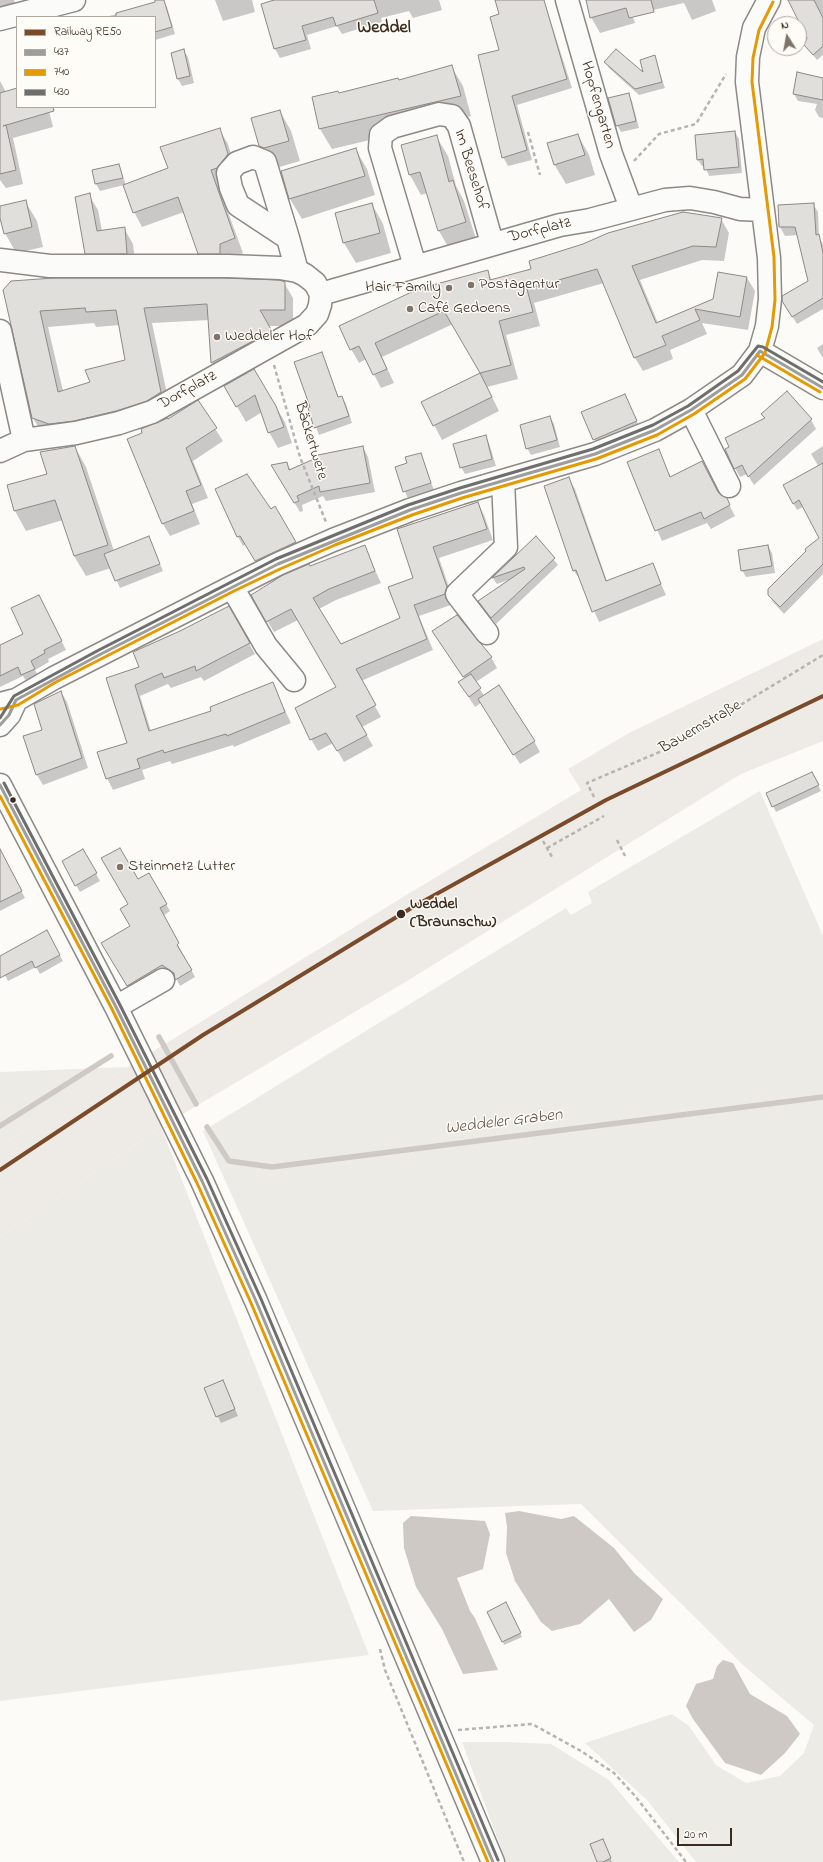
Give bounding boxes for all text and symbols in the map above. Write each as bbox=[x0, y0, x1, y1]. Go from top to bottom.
legend bbox=[16, 16, 156, 108]
north arrow bbox=[767, 16, 807, 56]
text: N bbox=[780, 17, 790, 34]
district label: Weddel bbox=[357, 18, 411, 40]
text: Railway RE50 bbox=[54, 23, 121, 41]
text: 437 bbox=[54, 43, 69, 61]
street label: Hopfengarten bbox=[575, 59, 619, 151]
text: 740 bbox=[54, 63, 69, 81]
text: 430 bbox=[54, 83, 69, 101]
street label: Im Beesehof bbox=[449, 127, 491, 213]
street label: Dorfplatz bbox=[507, 214, 573, 248]
place label: Postagentur bbox=[479, 275, 559, 295]
place label: Hair Family bbox=[365, 278, 441, 298]
marker: Postagentur bbox=[466, 280, 476, 290]
marker: Hair Family bbox=[444, 283, 454, 293]
place label: Café Gedoens bbox=[418, 299, 511, 319]
marker: Café Gedoens bbox=[405, 304, 415, 314]
place label: Weddeler Hof bbox=[225, 327, 314, 347]
marker: Weddeler Hof bbox=[212, 332, 222, 342]
street label: Dorfplatz bbox=[156, 367, 220, 415]
street label: Bäckertwete bbox=[289, 400, 331, 482]
street label: Bauernstraße bbox=[657, 697, 745, 759]
unlabelled marker bbox=[8, 795, 18, 805]
place label: Steinmetz Lutter bbox=[128, 857, 235, 877]
marker: Steinmetz Lutter bbox=[115, 862, 125, 872]
place label: Weddel (Braunschw) bbox=[410, 895, 496, 933]
marker: Weddel (Braunschw) bbox=[395, 908, 407, 920]
water label: Weddeler Graben bbox=[444, 1106, 564, 1140]
scale bar bbox=[679, 1820, 734, 1846]
text: 20 m bbox=[684, 1826, 707, 1844]

